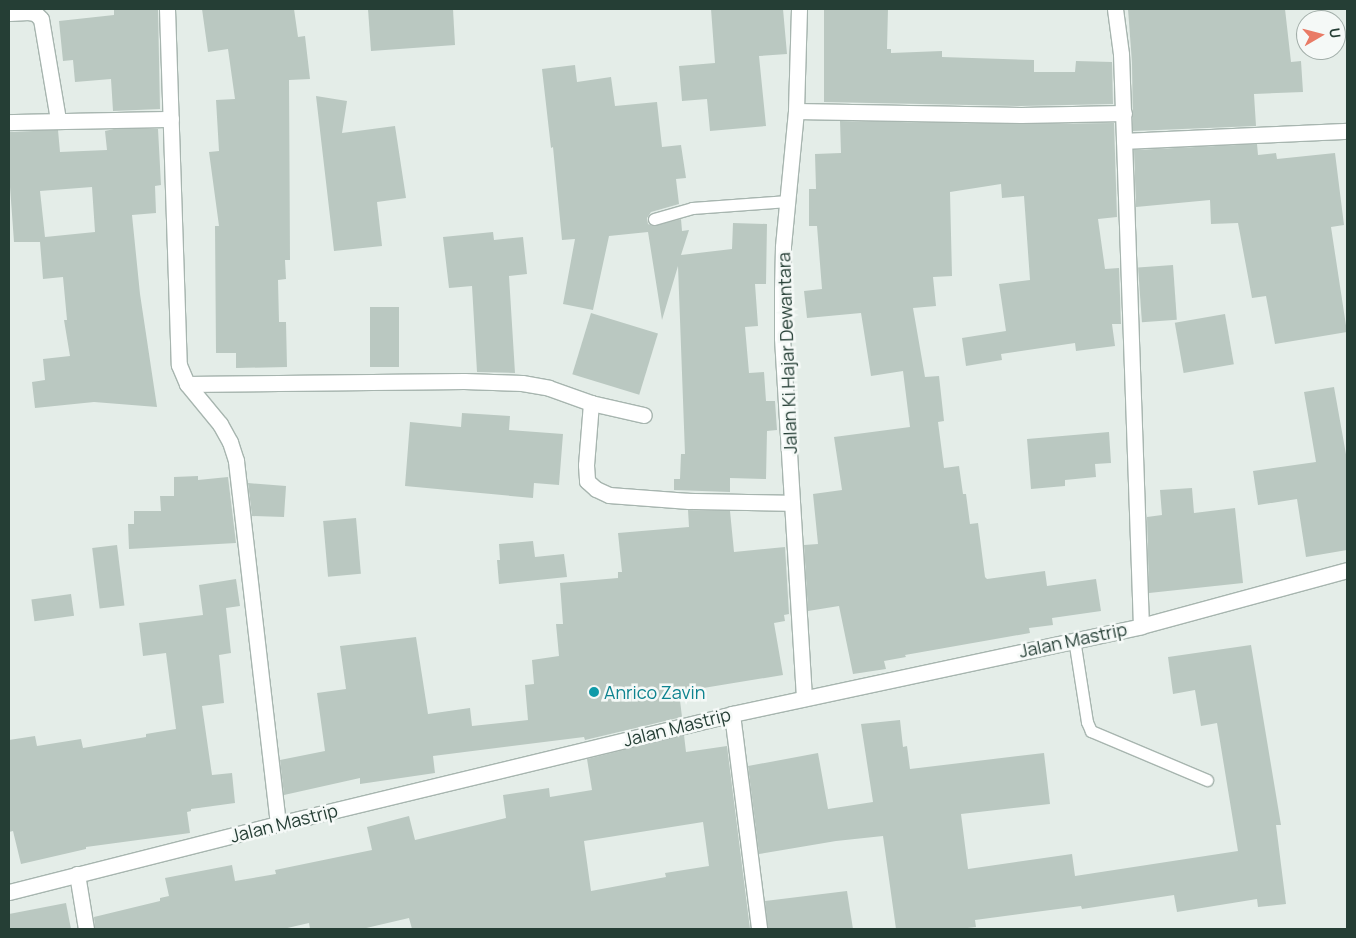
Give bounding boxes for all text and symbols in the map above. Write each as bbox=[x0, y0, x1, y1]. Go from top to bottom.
north arrow bbox=[1296, 10, 1346, 60]
text: U bbox=[1325, 27, 1345, 39]
street label: Jalan Ki Hajar Dewantara bbox=[773, 252, 801, 454]
street label: Jalan Mastrip bbox=[1017, 618, 1129, 662]
place label: Anrico Zavin bbox=[604, 681, 705, 703]
marker: Anrico Zavin bbox=[588, 686, 600, 698]
street label: Jalan Mastrip bbox=[621, 703, 733, 751]
street label: Jalan Mastrip bbox=[228, 799, 340, 847]

